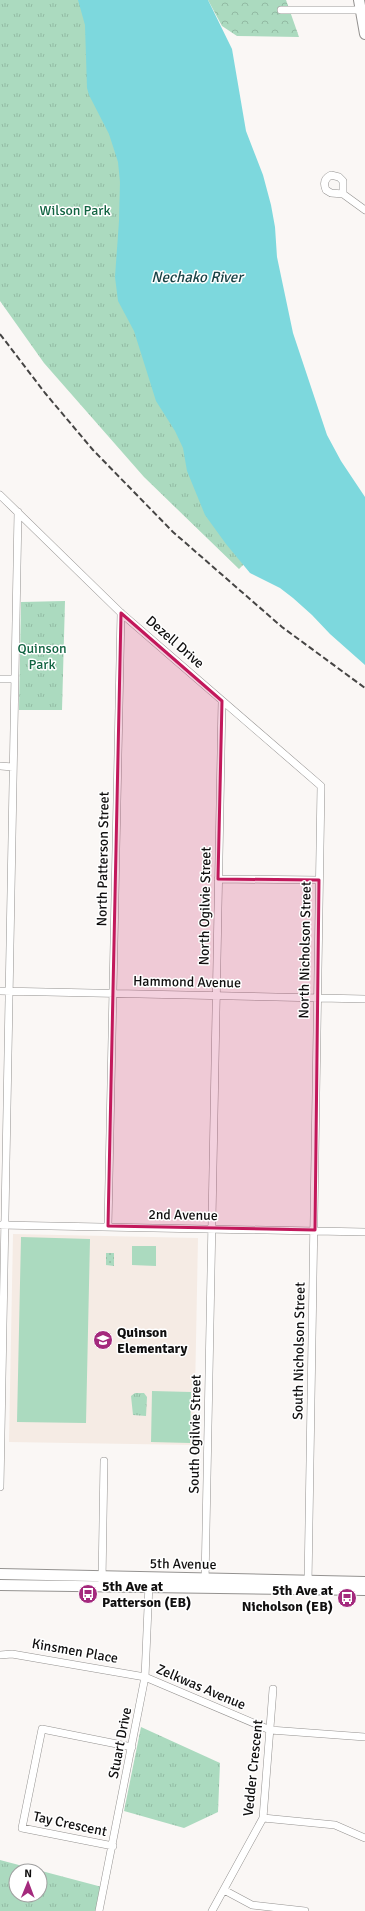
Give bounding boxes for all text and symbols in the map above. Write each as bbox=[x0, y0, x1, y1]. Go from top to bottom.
park label: Wilson Park bbox=[40, 202, 110, 219]
water label: Nechako River bbox=[151, 268, 245, 286]
street label: Dezell Drive bbox=[142, 612, 208, 672]
park label: Quinson Park bbox=[17, 640, 67, 673]
street label: North Patterson Street bbox=[93, 791, 113, 927]
street label: North Ogilvie Street bbox=[195, 846, 215, 965]
street label: North Nicholson Street bbox=[295, 881, 315, 1019]
street label: Hammond Avenue bbox=[133, 973, 241, 991]
street label: 2nd Avenue bbox=[148, 1206, 218, 1224]
street label: South Nicholson Street bbox=[289, 1282, 309, 1420]
place label: Quinson Elementary bbox=[117, 1324, 188, 1357]
school or university icon: Quinson Elementary bbox=[92, 1329, 114, 1351]
street label: South Ogilvie Street bbox=[185, 1374, 205, 1494]
street label: 5th Avenue bbox=[149, 1555, 217, 1573]
place label: 5th Ave at Patterson (EB) bbox=[102, 1578, 191, 1611]
place label: 5th Ave at Nicholson (EB) bbox=[242, 1582, 334, 1615]
bus stop icon: 5th Ave at Patterson (EB) bbox=[77, 1583, 99, 1605]
bus stop icon: 5th Ave at Nicholson (EB) bbox=[336, 1587, 358, 1609]
street label: Kinsmen Place bbox=[30, 1635, 120, 1667]
street label: Zelkwas Avenue bbox=[154, 1660, 248, 1714]
street label: Stuart Drive bbox=[105, 1706, 135, 1780]
street label: Vedder Crescent bbox=[239, 1719, 267, 1817]
street label: Tay Crescent bbox=[32, 1808, 109, 1840]
north arrow bbox=[8, 1863, 48, 1903]
text: N bbox=[24, 1867, 32, 1880]

